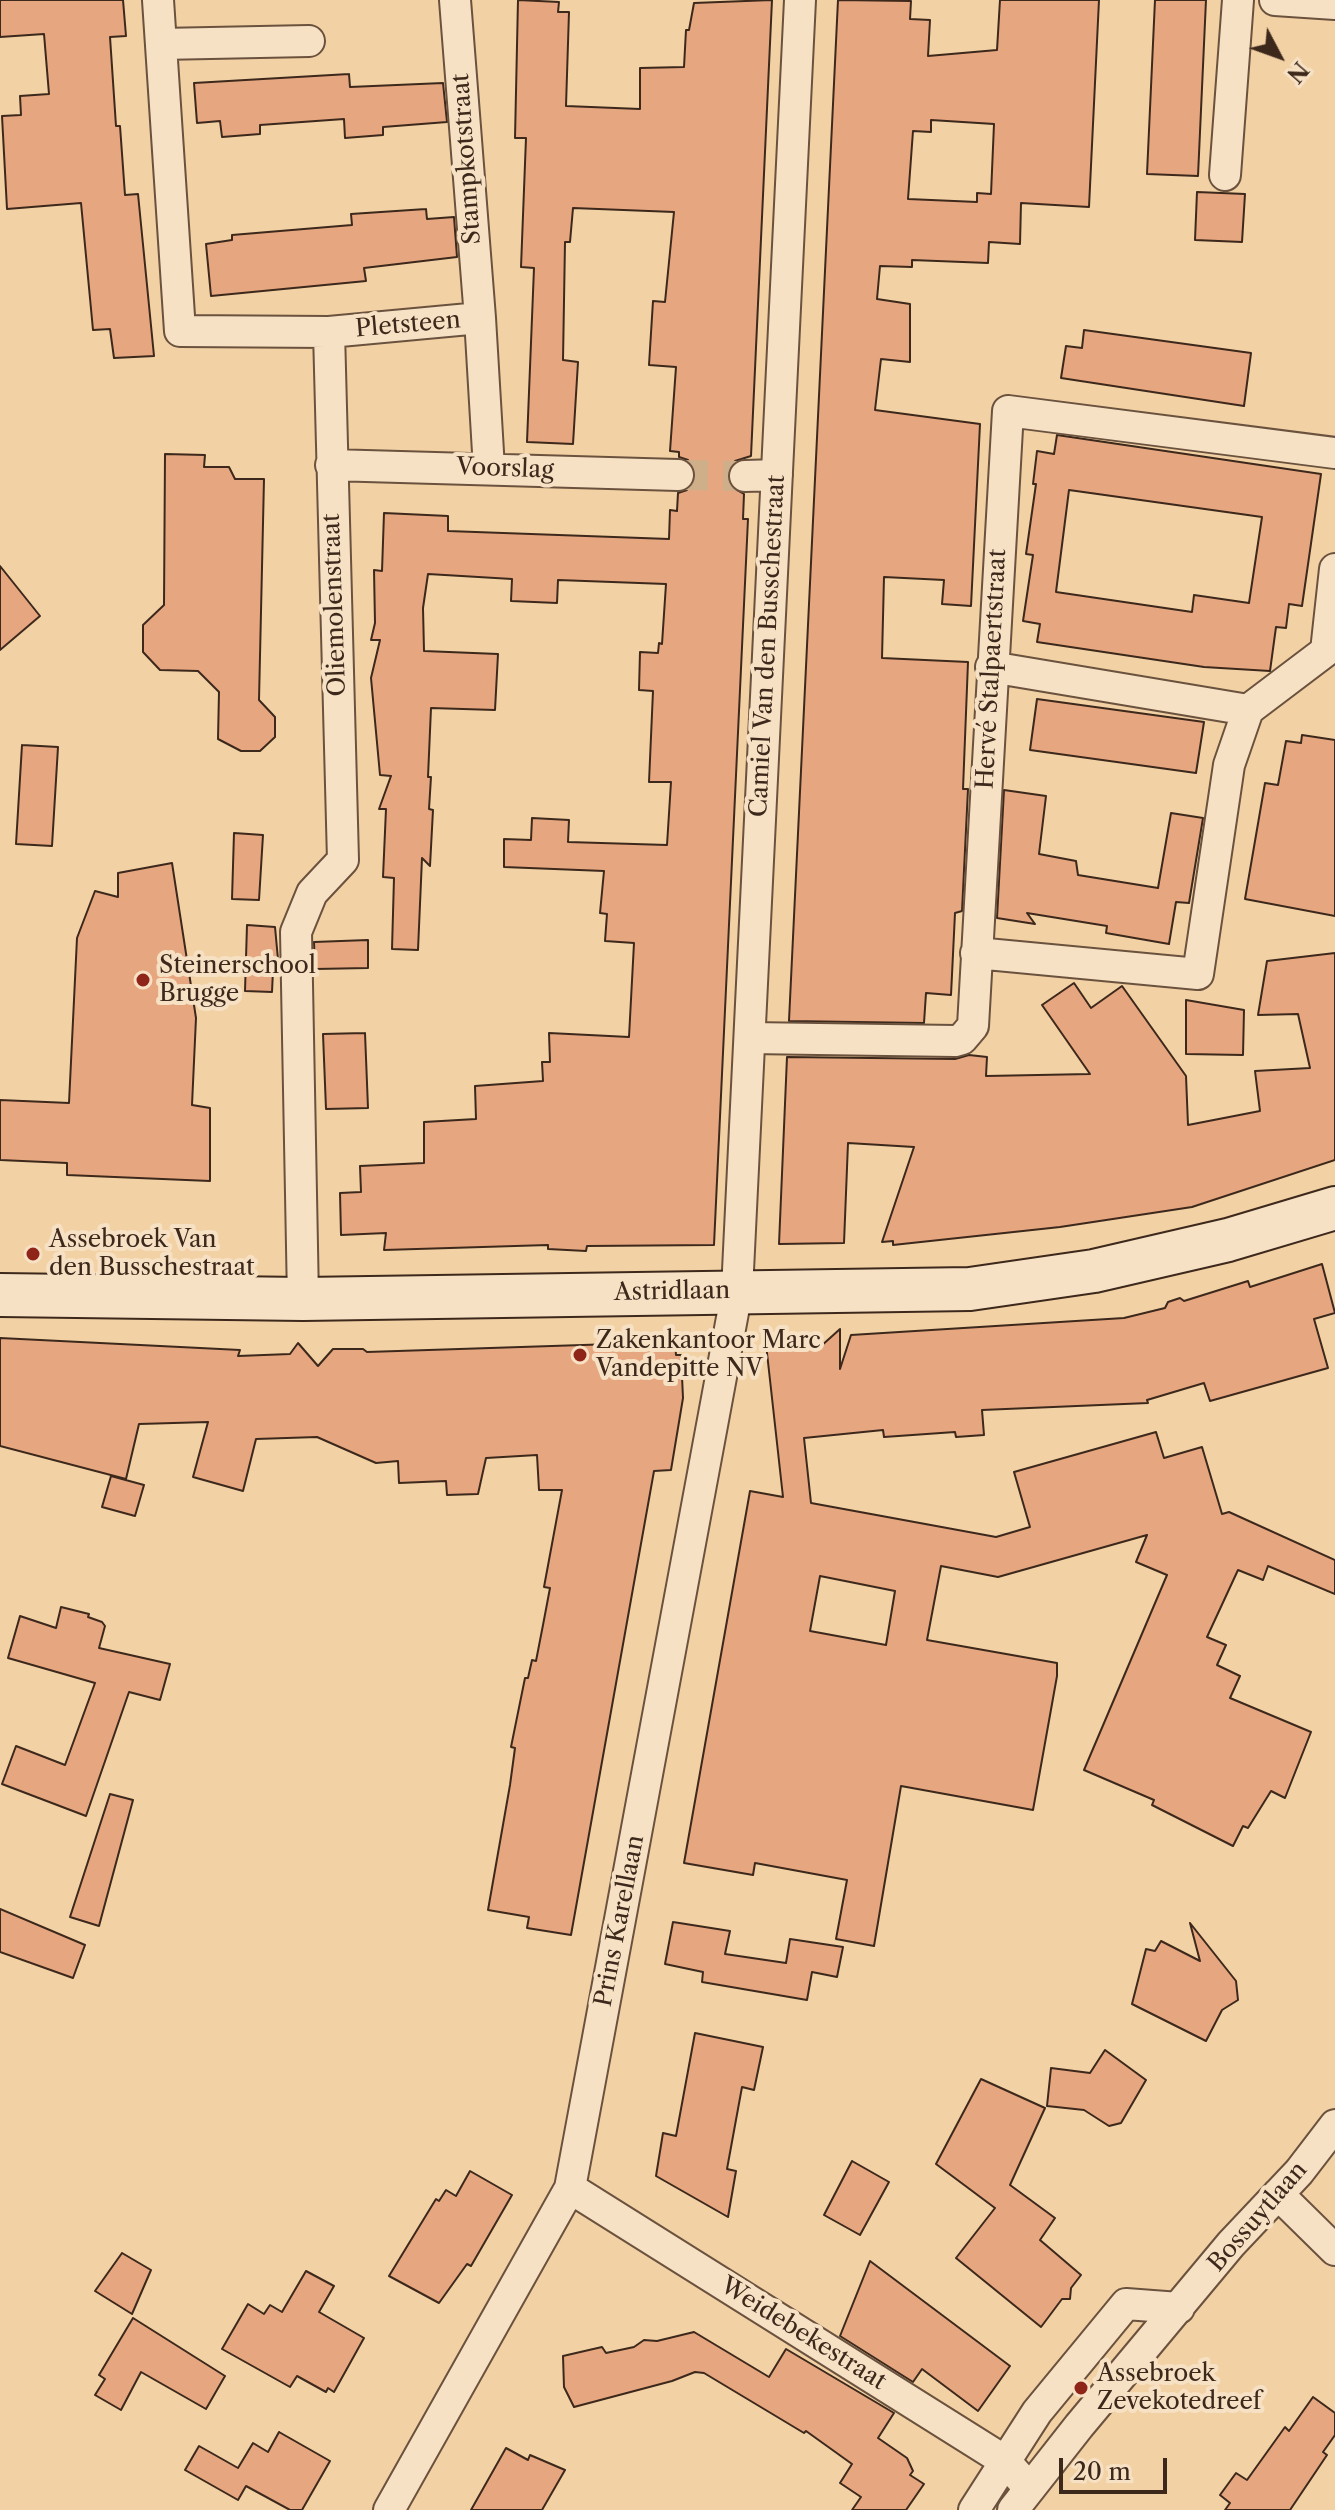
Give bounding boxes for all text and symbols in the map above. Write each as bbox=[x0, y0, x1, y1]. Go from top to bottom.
north arrow bbox=[1239, 16, 1319, 96]
text: N bbox=[1281, 56, 1314, 88]
street label: Stampkotstraat bbox=[447, 73, 487, 245]
street label: Pletsteen bbox=[354, 306, 462, 344]
street label: Voorslag bbox=[456, 453, 554, 485]
street label: Camiel Van den Busschestraat bbox=[745, 474, 791, 818]
street label: Oliemolenstraat bbox=[317, 513, 353, 697]
street label: Hervé Stalpaertstraat bbox=[971, 548, 1013, 790]
place label: Steinerschool Brugge bbox=[159, 952, 316, 1008]
marker: Steinerschool Brugge bbox=[134, 971, 152, 989]
place label: Assebroek Van den Busschestraat bbox=[49, 1226, 255, 1282]
marker: Assebroek Van den Busschestraat bbox=[24, 1245, 42, 1263]
street label: Astridlaan bbox=[614, 1277, 730, 1307]
place label: Zakenkantoor Marc Vandepitte NV bbox=[596, 1327, 821, 1383]
marker: Zakenkantoor Marc Vandepitte NV bbox=[571, 1346, 589, 1364]
street label: Prins Karellaan bbox=[589, 1833, 651, 2009]
street label: Bossuytlaan bbox=[1202, 2156, 1314, 2278]
street label: Weidebekestraat bbox=[715, 2271, 891, 2397]
place label: Assebroek Zevekotedreef bbox=[1097, 2360, 1261, 2416]
marker: Assebroek Zevekotedreef bbox=[1072, 2379, 1090, 2397]
scale bar bbox=[1063, 2442, 1171, 2492]
text: 20 m bbox=[1073, 2457, 1131, 2486]

